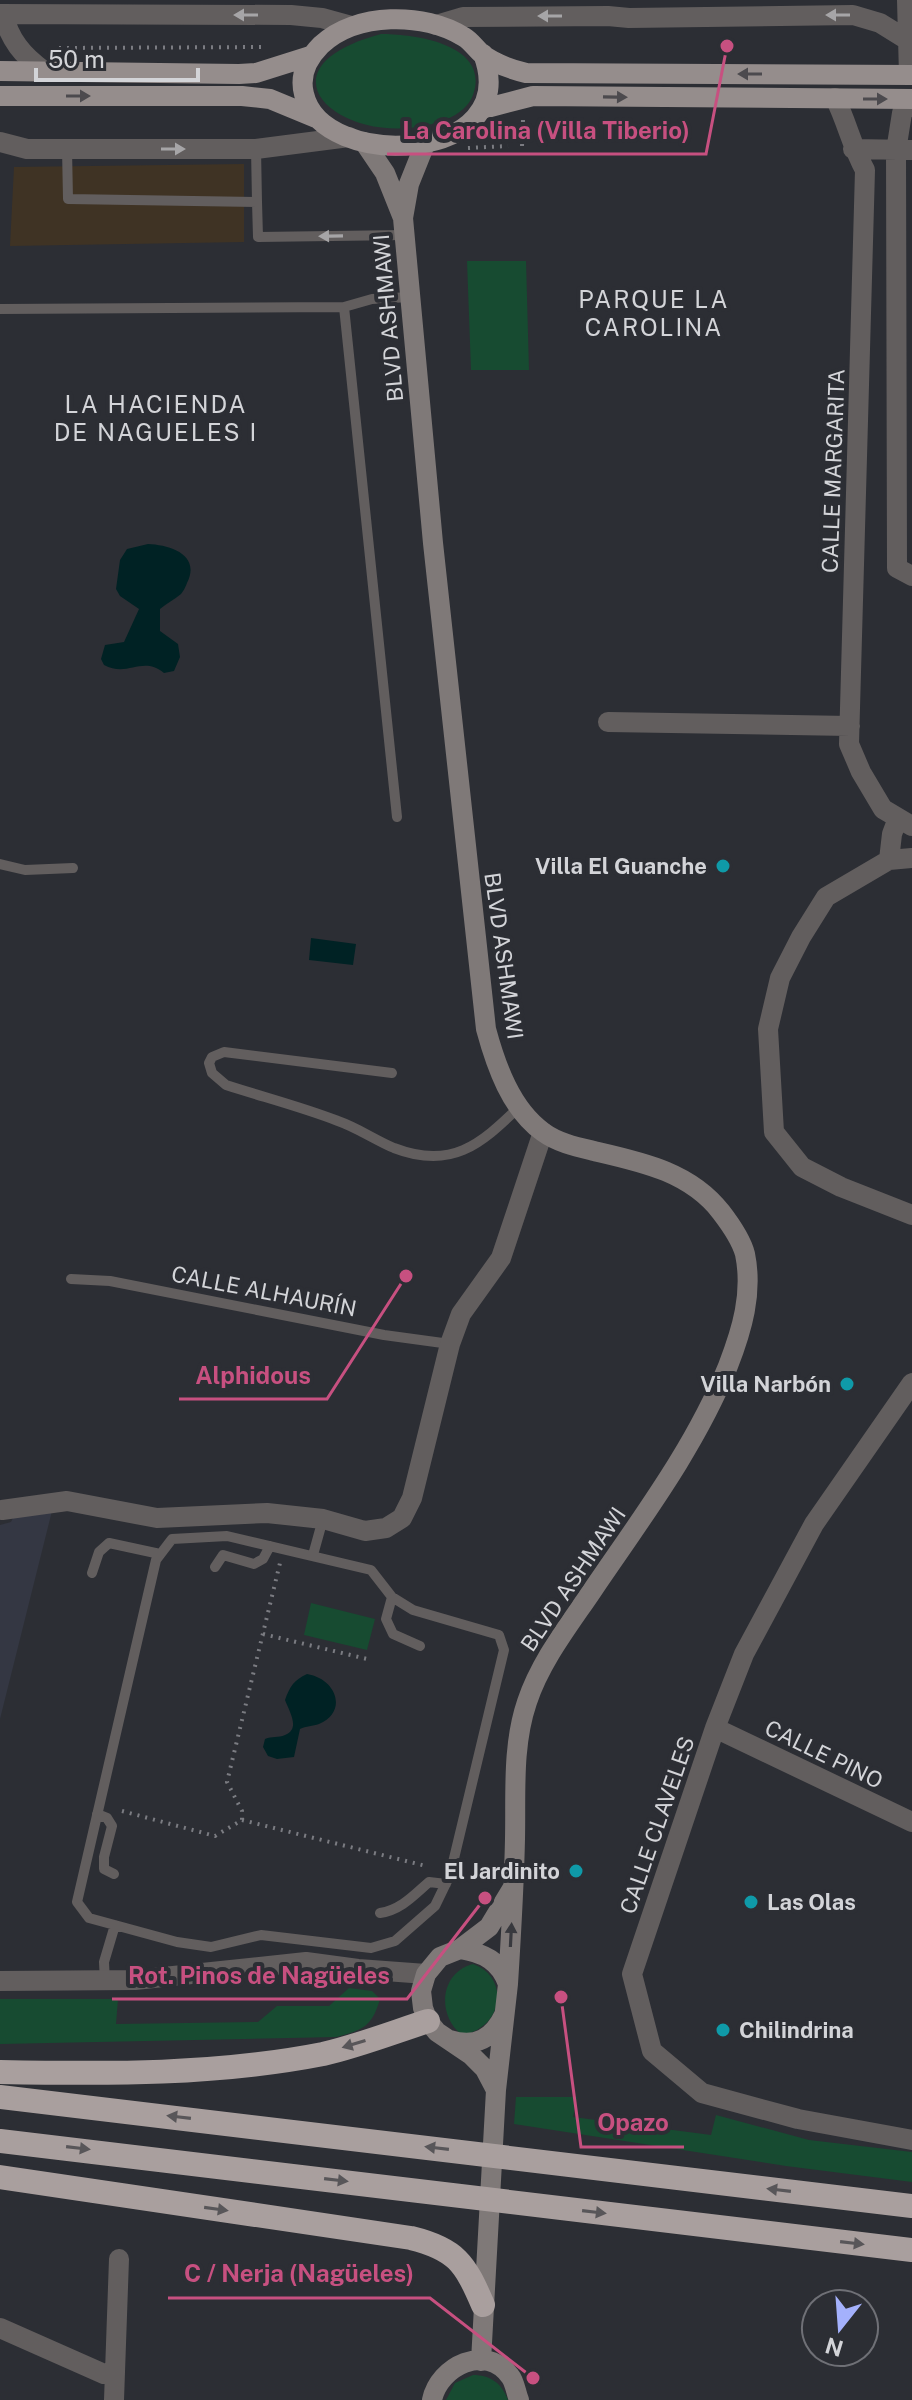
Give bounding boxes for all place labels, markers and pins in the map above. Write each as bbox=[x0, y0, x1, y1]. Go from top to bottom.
callout: La Carolina (Villa Tiberio) bbox=[387, 106, 706, 154]
place label: Villa El Guanche bbox=[535, 853, 707, 879]
marker: Villa El Guanche bbox=[714, 857, 732, 875]
callout: Alphidous bbox=[179, 1351, 327, 1399]
place label: Villa Narbón bbox=[700, 1371, 831, 1397]
marker: Villa Narbón bbox=[838, 1375, 856, 1393]
place label: El Jardinito bbox=[444, 1858, 560, 1884]
marker: El Jardinito bbox=[567, 1862, 585, 1880]
place label: Las Olas bbox=[767, 1889, 856, 1915]
marker: Las Olas bbox=[742, 1893, 760, 1911]
callout: Rot. Pinos de Nagüeles bbox=[112, 1951, 407, 1999]
place label: Chilindrina bbox=[739, 2017, 854, 2043]
marker: Chilindrina bbox=[714, 2021, 732, 2039]
callout: Opazo bbox=[581, 2099, 684, 2147]
callout: C / Nerja (Nagüeles) bbox=[168, 2250, 430, 2298]

